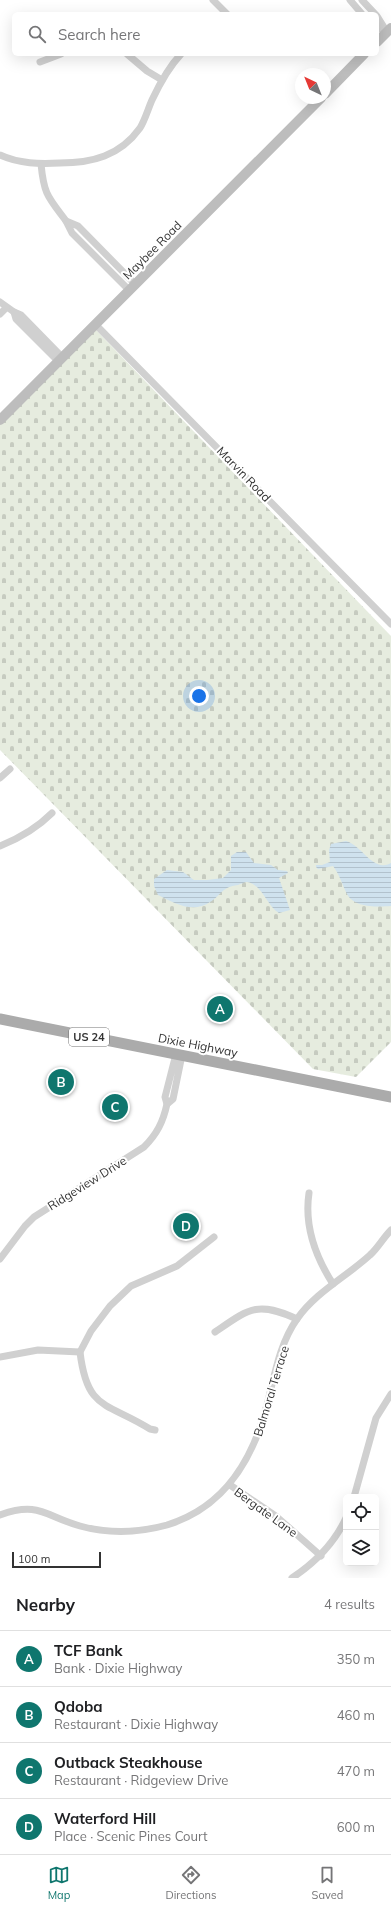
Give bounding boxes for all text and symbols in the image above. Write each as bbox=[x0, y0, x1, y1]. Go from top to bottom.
search box bbox=[12, 12, 379, 56]
icon: search bbox=[26, 23, 48, 45]
text: Search here bbox=[58, 25, 140, 44]
north arrow bbox=[295, 68, 331, 104]
street label: Maybee Road bbox=[120, 218, 184, 282]
street label: Marvin Road bbox=[214, 443, 274, 505]
your location bbox=[189, 686, 209, 706]
pin: A bbox=[207, 994, 233, 1024]
road number: US 24 bbox=[69, 1028, 109, 1046]
street label: Dixie Highway bbox=[157, 1030, 240, 1060]
pin: B bbox=[48, 1067, 74, 1097]
pin: C bbox=[102, 1092, 128, 1122]
street label: Ridgeview Drive bbox=[45, 1153, 129, 1213]
pin: D bbox=[173, 1211, 199, 1241]
street label: Balmoral Terrace bbox=[250, 1344, 292, 1438]
street label: Bergate Lane bbox=[231, 1484, 301, 1540]
map controls bbox=[343, 1494, 379, 1566]
button: locate bbox=[343, 1494, 379, 1530]
button: layers bbox=[343, 1530, 379, 1566]
scale bar bbox=[12, 1550, 101, 1569]
text: 100 m bbox=[18, 1552, 50, 1566]
text: Nearby bbox=[16, 1594, 75, 1615]
text: 4 results bbox=[324, 1596, 375, 1612]
text: TCF Bank bbox=[54, 1641, 123, 1660]
text: A bbox=[24, 1651, 34, 1667]
text: 350 m bbox=[337, 1651, 375, 1667]
text: Bank · Dixie Highway bbox=[54, 1660, 182, 1676]
text: Qdoba bbox=[54, 1697, 103, 1716]
text: B bbox=[25, 1707, 33, 1723]
text: 460 m bbox=[337, 1707, 375, 1723]
text: Restaurant · Dixie Highway bbox=[54, 1716, 218, 1732]
text: Outback Steakhouse bbox=[54, 1753, 203, 1772]
text: C bbox=[25, 1763, 33, 1779]
text: 470 m bbox=[337, 1763, 375, 1779]
text: Restaurant · Ridgeview Drive bbox=[54, 1772, 228, 1788]
text: Waterford Hill bbox=[54, 1809, 156, 1828]
text: D bbox=[24, 1819, 34, 1835]
text: 600 m bbox=[337, 1819, 375, 1835]
text: Place · Scenic Pines Court bbox=[54, 1828, 208, 1844]
tab: Map bbox=[48, 1864, 70, 1902]
tab: Directions bbox=[166, 1864, 216, 1902]
tab: Saved bbox=[312, 1864, 343, 1902]

